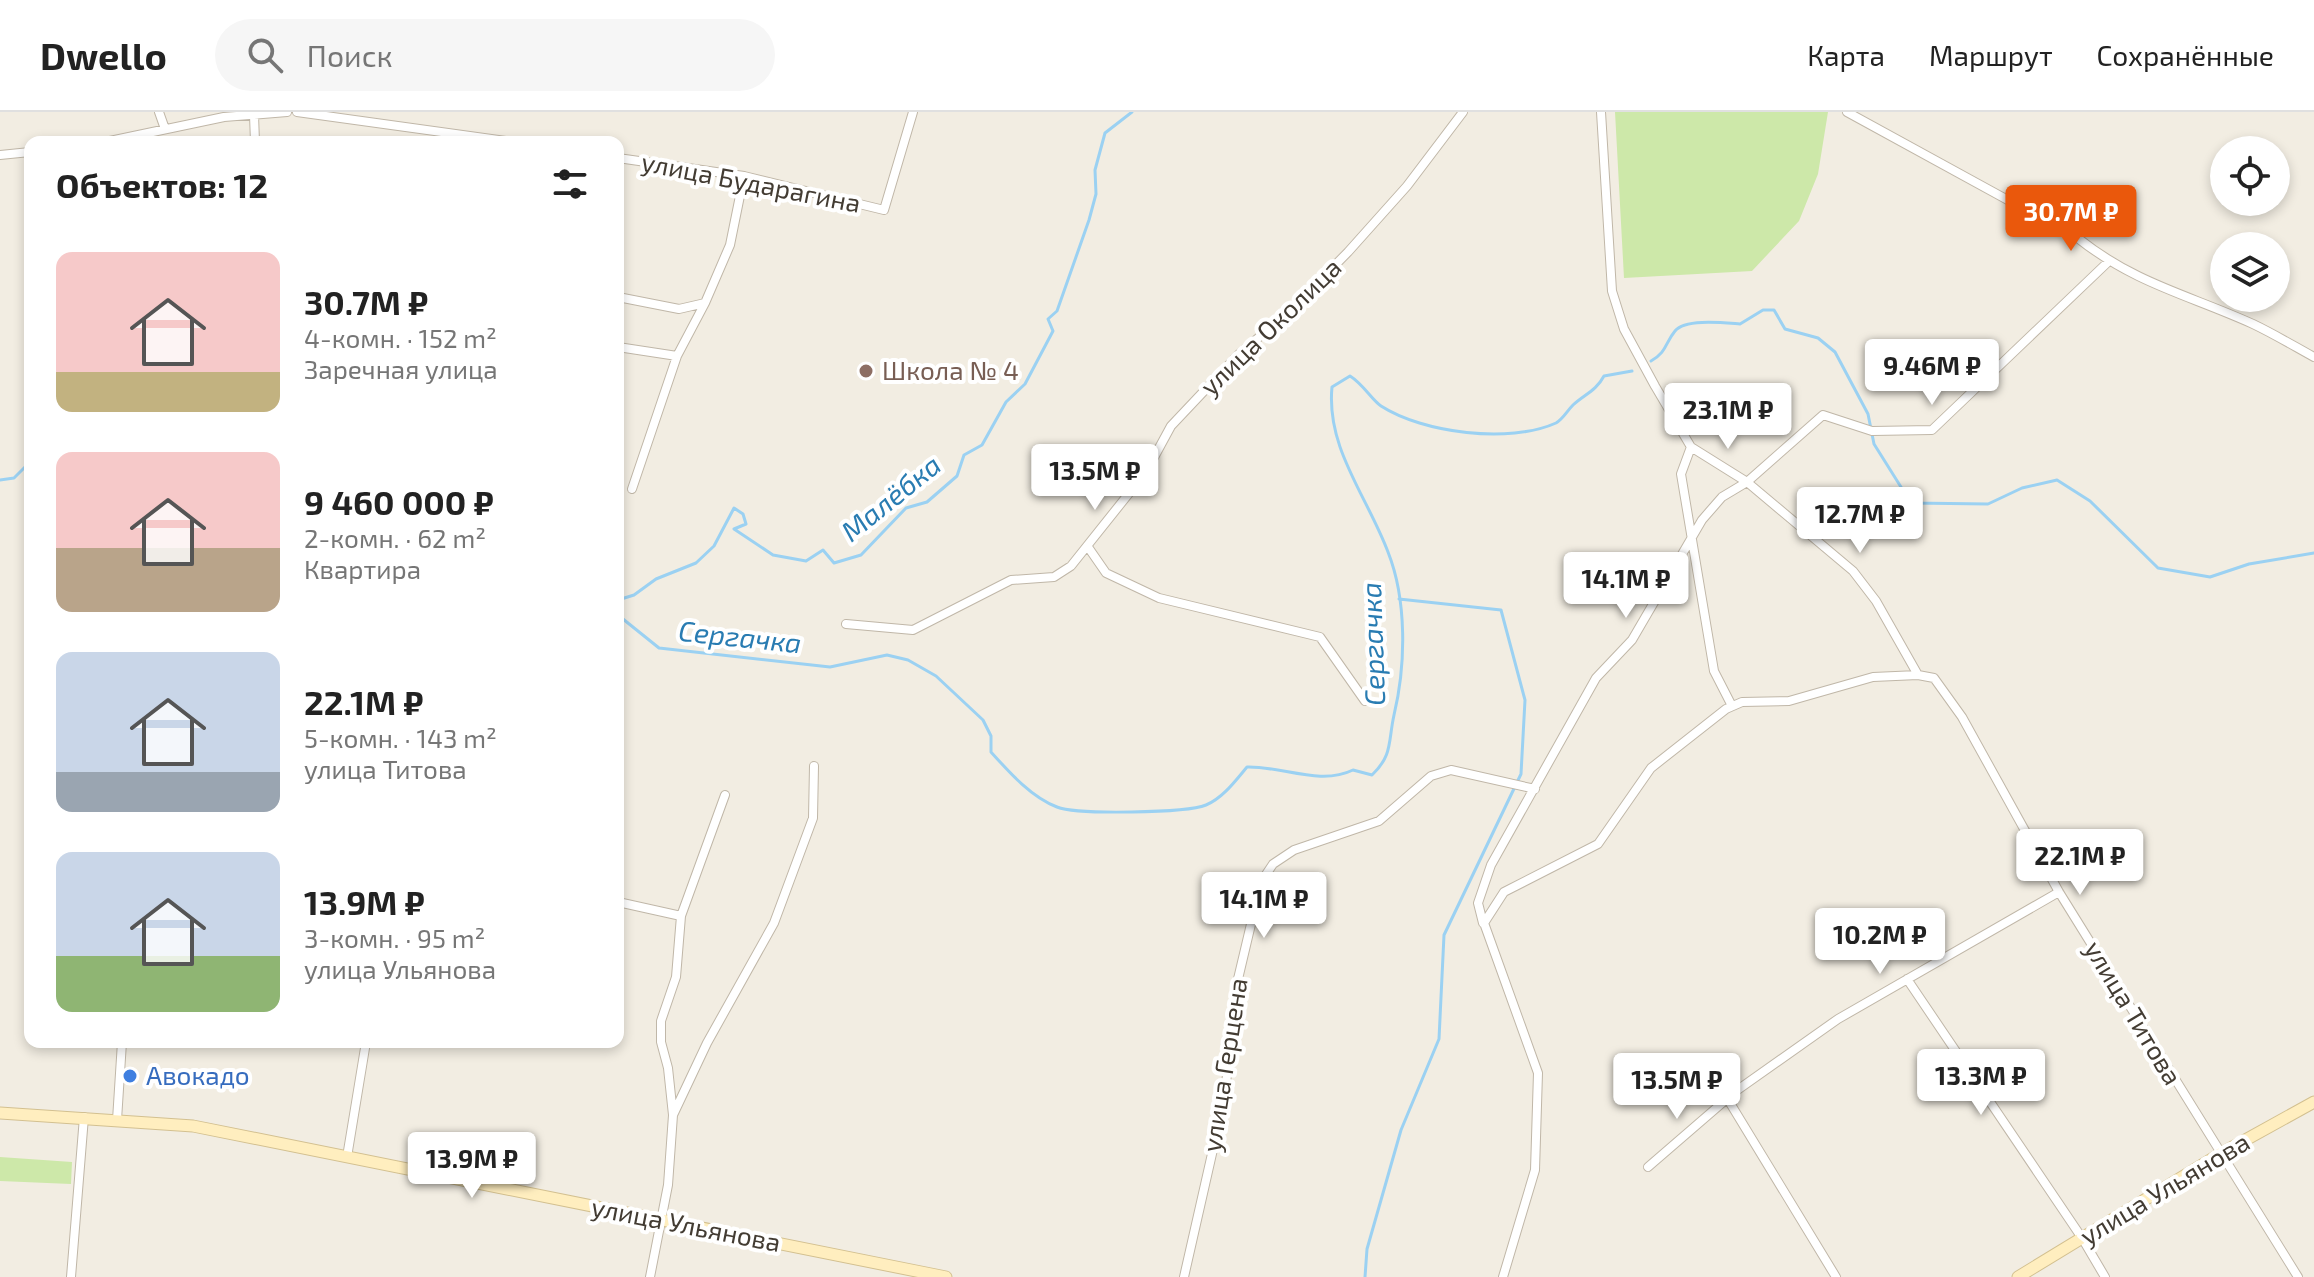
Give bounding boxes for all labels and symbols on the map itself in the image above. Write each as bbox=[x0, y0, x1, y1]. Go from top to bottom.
street label: улица Бударагина bbox=[639, 145, 863, 219]
pin: 30.7M ₽ bbox=[1997, 185, 2145, 253]
street label: улица Околица bbox=[1193, 251, 1348, 402]
pin: 9.46M ₽ bbox=[1858, 339, 2006, 407]
place label: Школа № 4 bbox=[882, 354, 1019, 385]
marker: Школа № 4 bbox=[857, 362, 875, 380]
pin: 23.1M ₽ bbox=[1654, 383, 1802, 451]
pin: 13.5M ₽ bbox=[1021, 444, 1169, 512]
water label: Малёбка bbox=[834, 447, 947, 548]
pin: 12.7M ₽ bbox=[1786, 487, 1934, 555]
pin: 14.1M ₽ bbox=[1552, 552, 1700, 620]
water label: Сергачка bbox=[1353, 582, 1391, 706]
water label: Сергачка bbox=[677, 613, 803, 659]
pin: 22.1M ₽ bbox=[2006, 829, 2154, 897]
pin: 14.1M ₽ bbox=[1190, 872, 1338, 940]
pin: 10.2M ₽ bbox=[1806, 908, 1954, 976]
street label: улица Титова bbox=[2078, 935, 2189, 1090]
street label: улица Герцена bbox=[1194, 975, 1254, 1154]
pin: 13.3M ₽ bbox=[1907, 1049, 2055, 1117]
pin: 13.5M ₽ bbox=[1603, 1053, 1751, 1121]
place label: Авокадо bbox=[146, 1059, 250, 1090]
marker: Авокадо bbox=[121, 1067, 139, 1085]
street label: улица Ульянова bbox=[2074, 1125, 2255, 1251]
pin: 13.9M ₽ bbox=[398, 1132, 546, 1200]
street label: улица Ульянова bbox=[589, 1190, 784, 1258]

